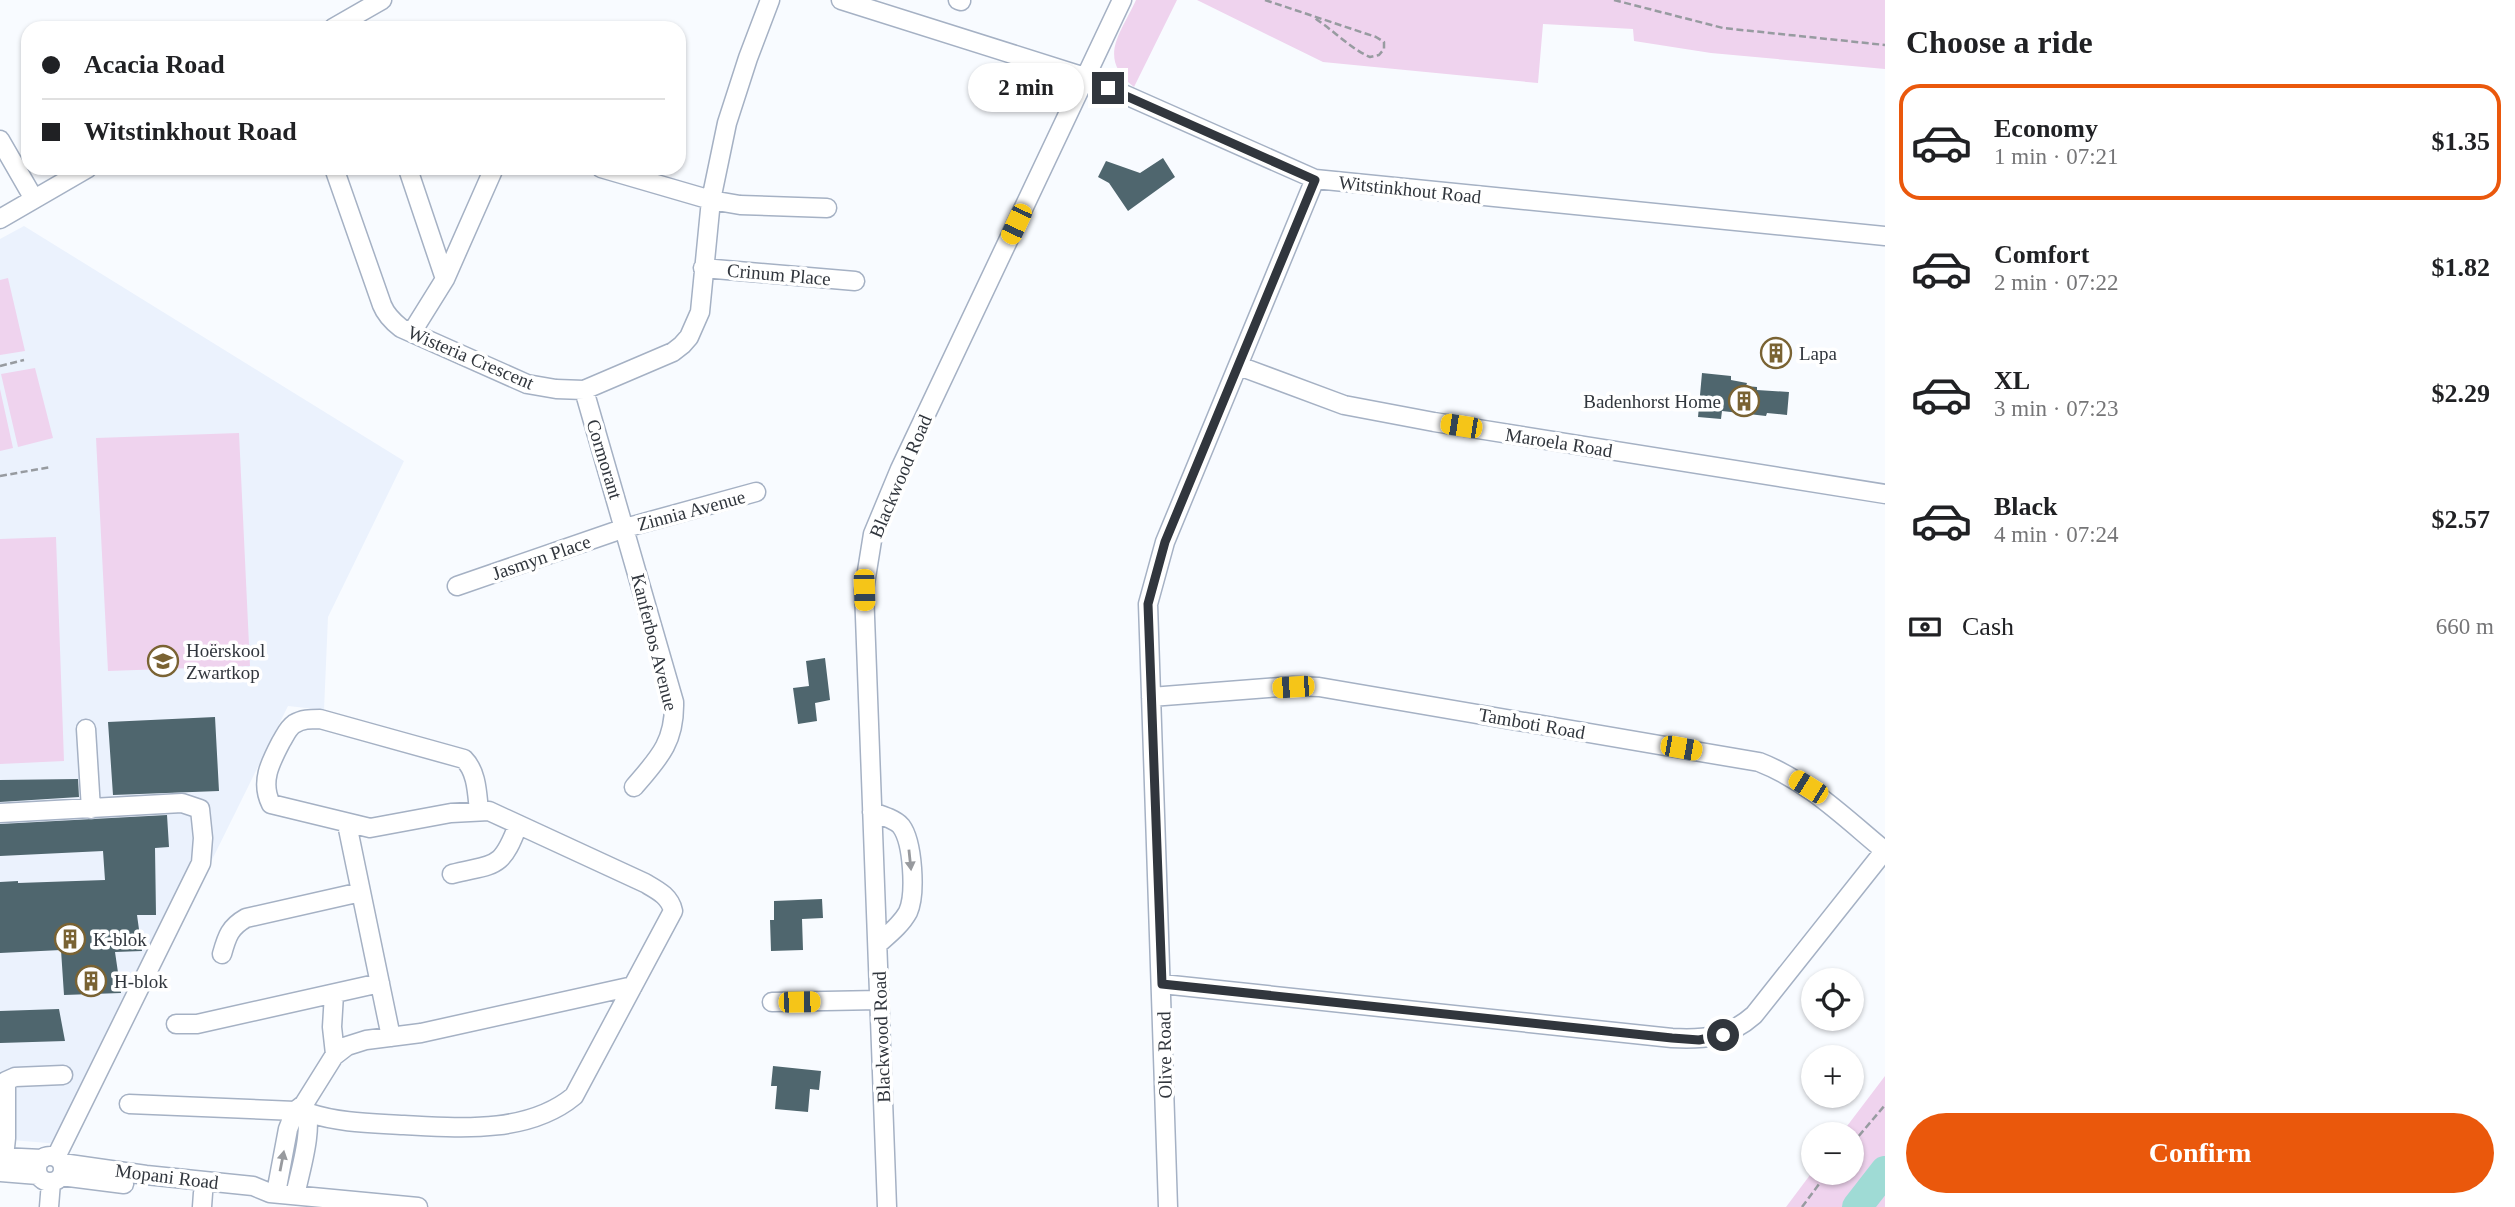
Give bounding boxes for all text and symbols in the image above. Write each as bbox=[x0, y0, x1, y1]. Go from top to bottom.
text: Choose a ride bbox=[1906, 24, 2093, 60]
text: Acacia Road bbox=[84, 50, 225, 79]
callout: 2 min bbox=[968, 64, 1084, 112]
route end bbox=[1092, 72, 1124, 104]
text: 2 min bbox=[998, 75, 1054, 100]
icon: car bbox=[1910, 111, 1973, 174]
text: Economy bbox=[1994, 114, 2098, 143]
text: Witstinkhout Road bbox=[84, 117, 297, 146]
text: $1.35 bbox=[2432, 127, 2490, 156]
text: 1 min · 07:21 bbox=[1994, 144, 2119, 169]
street label: Witstinkhout Road bbox=[1338, 172, 1483, 207]
car bbox=[998, 201, 1035, 247]
icon: car bbox=[1910, 237, 1973, 300]
text: Comfort bbox=[1994, 240, 2089, 269]
text: $1.82 bbox=[2432, 253, 2490, 282]
street label: Crinum Place bbox=[726, 260, 832, 289]
text: 2 min · 07:22 bbox=[1994, 270, 2119, 295]
street label: Wisteria Crescent bbox=[405, 321, 538, 394]
building icon: Lapa bbox=[1759, 336, 1793, 370]
place label: Lapa bbox=[1799, 343, 1838, 364]
icon: car bbox=[1910, 363, 1973, 426]
text: XL bbox=[1994, 366, 2030, 395]
text: $2.29 bbox=[2432, 379, 2490, 408]
building icon: Badenhorst Home bbox=[1727, 384, 1761, 418]
place label: Badenhorst Home bbox=[1583, 391, 1721, 412]
text: 3 min · 07:23 bbox=[1994, 396, 2119, 421]
street label: Blackwood Road bbox=[865, 411, 936, 541]
car bbox=[1439, 412, 1484, 440]
street label: Cormorant bbox=[582, 417, 627, 502]
street label: Maroela Road bbox=[1504, 424, 1614, 461]
street label: Zinnia Avenue bbox=[635, 486, 747, 535]
icon: car bbox=[1910, 489, 1973, 552]
text: Black bbox=[1994, 492, 2058, 521]
text: $2.57 bbox=[2432, 505, 2490, 534]
text: 4 min · 07:24 bbox=[1994, 522, 2119, 547]
street label: Jasmyn Place bbox=[489, 531, 593, 584]
car bbox=[853, 569, 876, 611]
street label: Kanferbos Avenue bbox=[627, 571, 682, 713]
icon: cash bbox=[1906, 608, 1944, 646]
text: Cash bbox=[1962, 612, 2014, 641]
text: 660 m bbox=[2436, 614, 2494, 639]
place label: Hoërskool Zwartkop bbox=[186, 640, 265, 683]
school or university icon: Hoërskool Zwartkop bbox=[146, 644, 180, 678]
car bbox=[1272, 675, 1315, 699]
street label: Tamboti Road bbox=[1477, 704, 1587, 743]
car bbox=[1659, 734, 1704, 762]
car bbox=[1785, 767, 1832, 807]
one-way arrow bbox=[905, 849, 916, 871]
building icon: K-blok bbox=[53, 922, 87, 956]
place label: K-blok bbox=[93, 929, 147, 950]
building icon: H-blok bbox=[74, 964, 108, 998]
map controls bbox=[1801, 968, 1864, 1185]
button: locate bbox=[1801, 968, 1864, 1031]
street label: Blackwood Road bbox=[869, 970, 894, 1103]
place label: H-blok bbox=[114, 971, 168, 992]
car bbox=[778, 991, 821, 1013]
street label: Olive Road bbox=[1153, 1011, 1176, 1099]
route start bbox=[1707, 1019, 1739, 1051]
button: + bbox=[1801, 1045, 1864, 1108]
button: Confirm bbox=[1906, 1113, 2494, 1193]
button: − bbox=[1801, 1122, 1864, 1185]
one-way arrow bbox=[276, 1150, 287, 1172]
street label: Mopani Road bbox=[114, 1160, 220, 1193]

